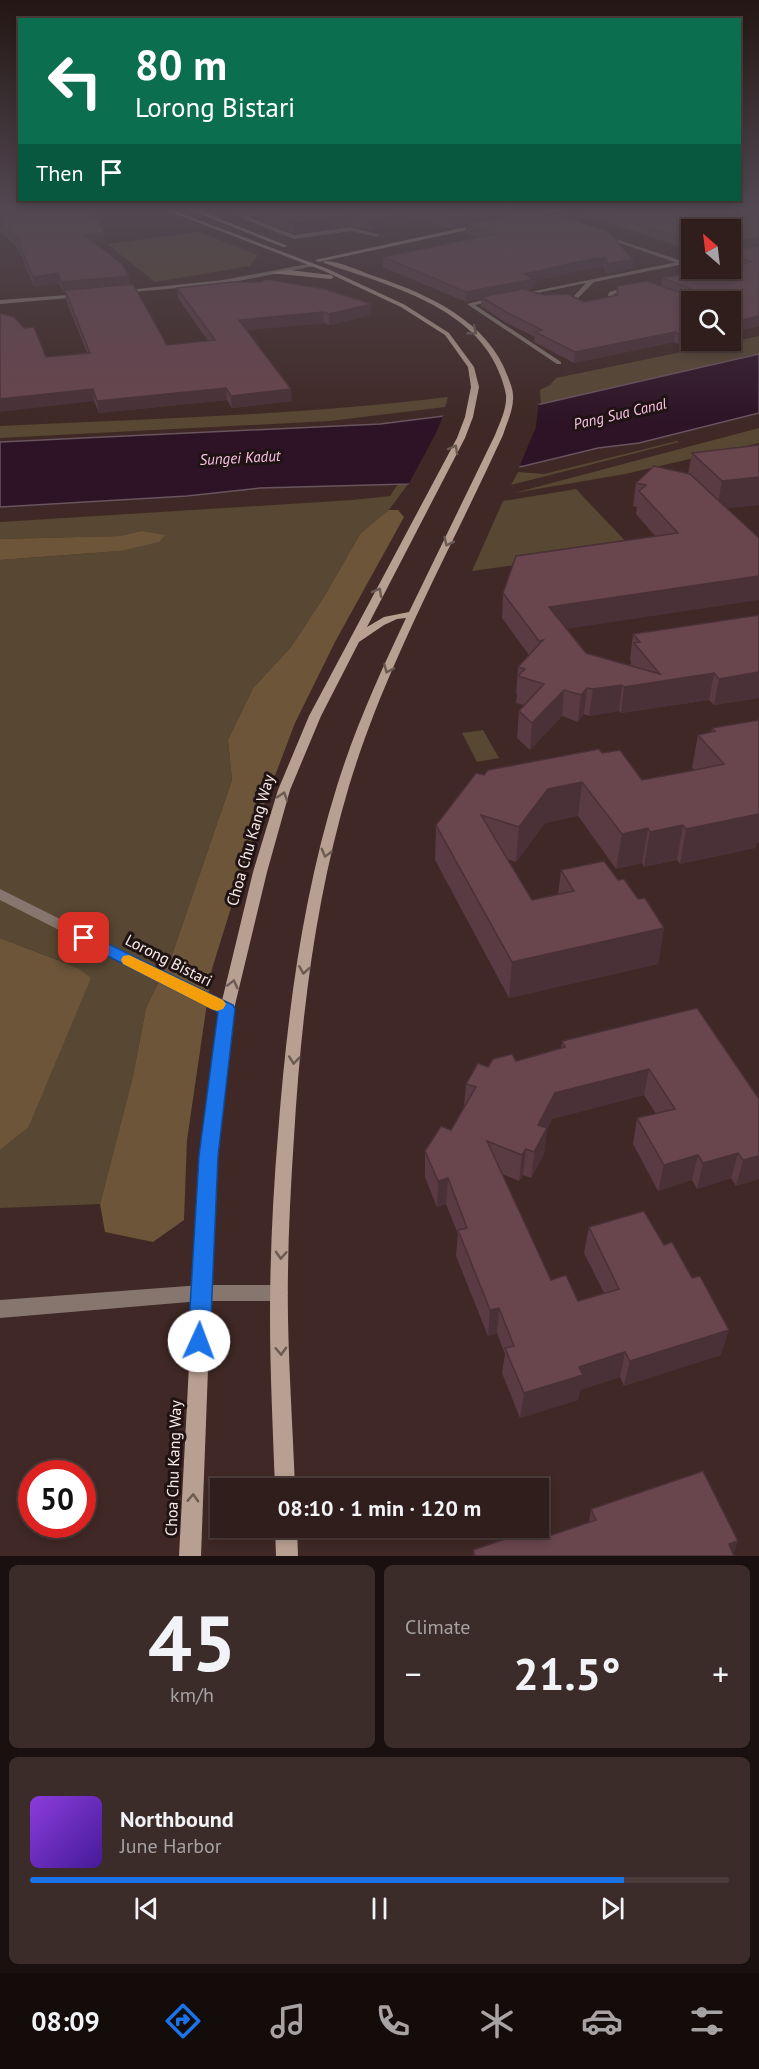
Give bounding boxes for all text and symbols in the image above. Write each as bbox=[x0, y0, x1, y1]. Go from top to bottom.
text: 80 m bbox=[135, 37, 227, 92]
icon: left bbox=[36, 42, 114, 120]
text: Lorong Bistari bbox=[135, 90, 295, 124]
icon: arrive bbox=[95, 156, 128, 189]
text: Then bbox=[36, 159, 83, 187]
north arrow bbox=[681, 219, 741, 279]
map controls bbox=[681, 219, 741, 351]
button: search bbox=[681, 291, 741, 351]
one-way arrow bbox=[466, 324, 477, 335]
water label: Pang Sua Canal bbox=[571, 394, 668, 433]
one-way arrow bbox=[447, 445, 459, 455]
water label: Sungei Kadut bbox=[199, 446, 282, 469]
one-way arrow bbox=[444, 535, 455, 546]
one-way arrow bbox=[371, 588, 382, 599]
one-way arrow bbox=[383, 663, 395, 674]
street label: Choa Chu Kang Way bbox=[222, 771, 279, 908]
one-way arrow bbox=[276, 791, 288, 802]
one-way arrow bbox=[320, 848, 333, 858]
pin bbox=[58, 912, 109, 963]
icon: arrive bbox=[67, 921, 100, 954]
street label: Lorong Bistari bbox=[122, 930, 216, 990]
one-way arrow bbox=[299, 966, 311, 975]
one-way arrow bbox=[225, 979, 238, 989]
one-way arrow bbox=[288, 1055, 301, 1065]
one-way arrow bbox=[275, 1250, 287, 1259]
position arrow bbox=[167, 1309, 231, 1373]
one-way arrow bbox=[275, 1347, 287, 1356]
street label: Choa Chu Kang Way bbox=[161, 1399, 185, 1536]
speed limit sign: 50 bbox=[18, 1460, 96, 1538]
one-way arrow bbox=[186, 1493, 199, 1502]
text: 08:10 · 1 min · 120 m bbox=[278, 1494, 481, 1522]
text: 45 bbox=[148, 1592, 236, 1693]
text: Climate bbox=[405, 1614, 471, 1640]
text: 21.5° bbox=[513, 1644, 621, 1702]
text: − bbox=[405, 1652, 422, 1695]
text: + bbox=[712, 1652, 729, 1695]
text: km/h bbox=[170, 1682, 214, 1708]
text: Northbound bbox=[120, 1805, 234, 1833]
text: June Harbor bbox=[120, 1833, 222, 1859]
icon: previous bbox=[130, 1892, 163, 1925]
icon: pause bbox=[363, 1892, 396, 1925]
icon: next bbox=[596, 1892, 629, 1925]
icon: directions bbox=[162, 2000, 204, 2042]
icon: music bbox=[267, 2000, 309, 2042]
icon: phone bbox=[372, 2000, 414, 2042]
icon: climate bbox=[476, 2000, 518, 2042]
icon: car bbox=[581, 2000, 623, 2042]
icon: filters bbox=[686, 2000, 728, 2042]
text: 08:09 bbox=[31, 2004, 100, 2038]

